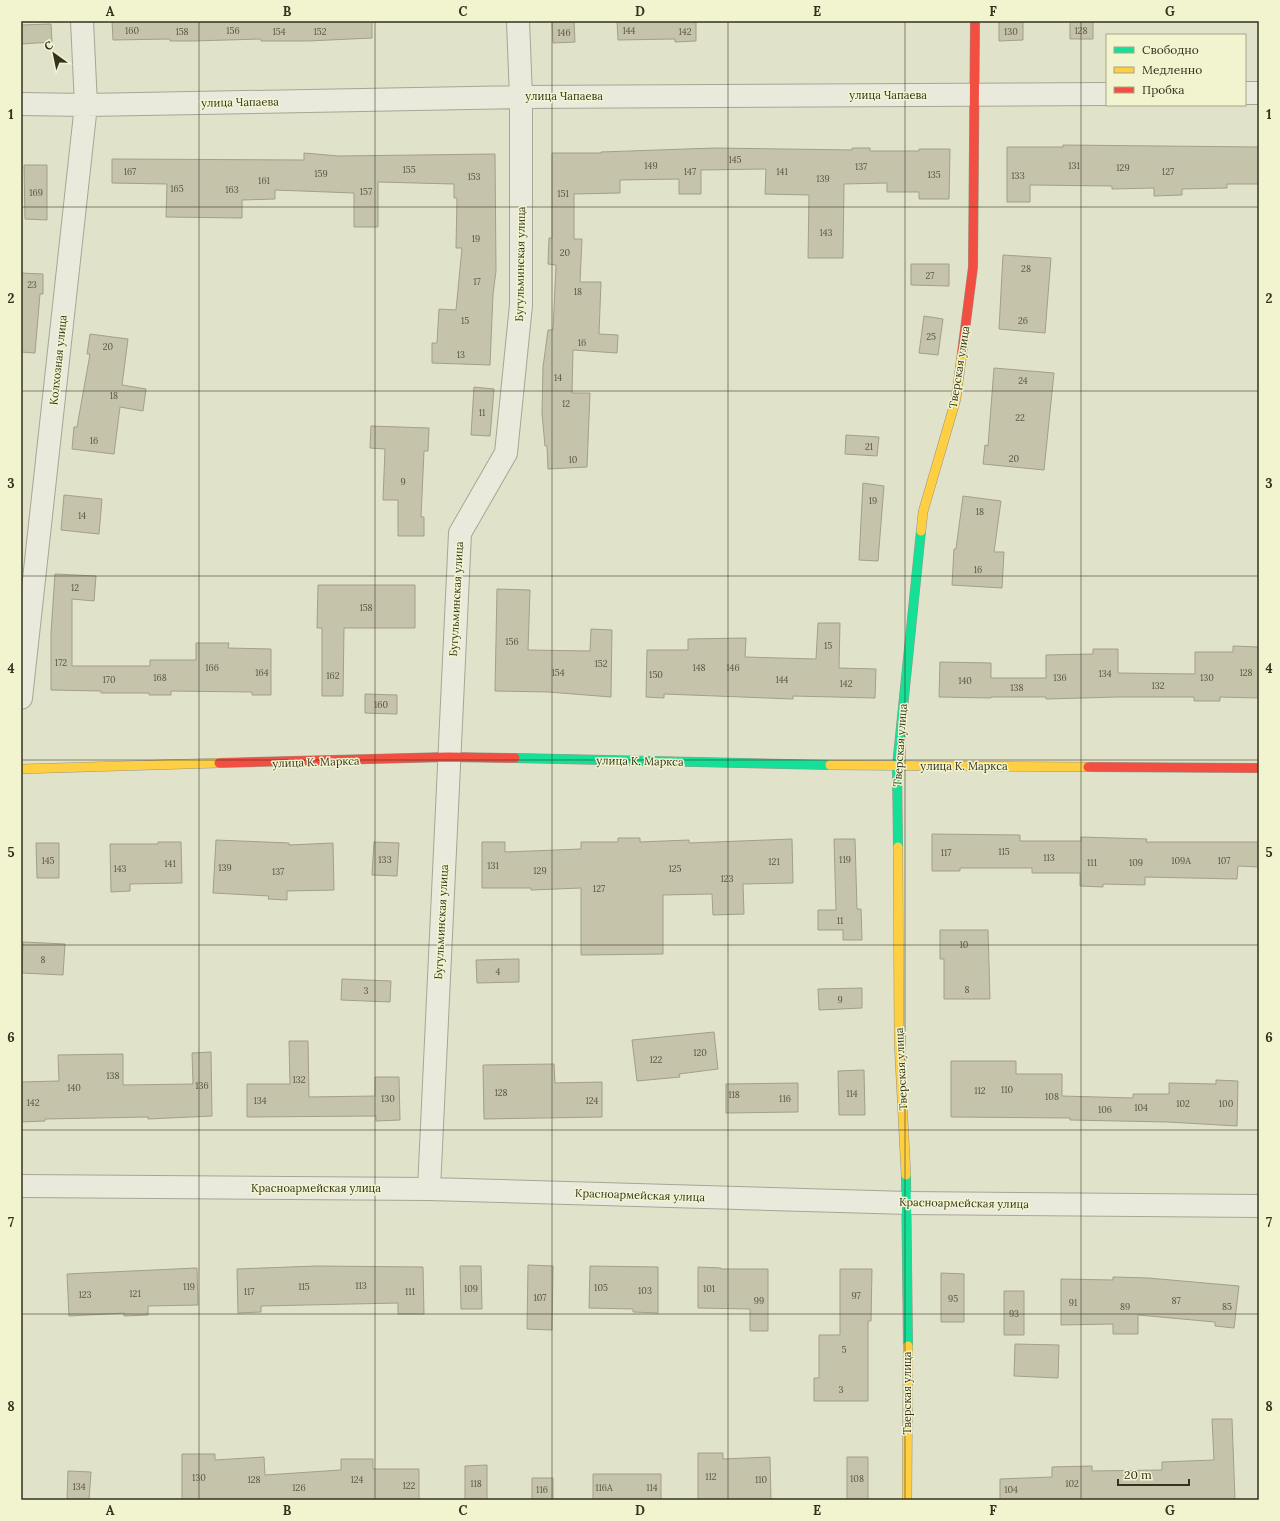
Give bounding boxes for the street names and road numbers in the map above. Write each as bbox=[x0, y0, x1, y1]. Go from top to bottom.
street label: улица Чапаева bbox=[849, 88, 927, 102]
street label: улица Чапаева bbox=[525, 89, 603, 103]
street label: улица Чапаева bbox=[201, 94, 279, 110]
street label: Бугульминская улица bbox=[512, 206, 528, 322]
street label: Колхозная улица bbox=[46, 314, 70, 406]
street label: Тверская улица bbox=[946, 325, 972, 409]
street label: Бугульминская улица bbox=[446, 541, 466, 657]
street label: Тверская улица bbox=[890, 703, 910, 787]
street label: улица К. Маркса bbox=[272, 753, 360, 771]
street label: улица К. Маркса bbox=[596, 753, 684, 769]
street label: улица К. Маркса bbox=[920, 759, 1008, 773]
street label: Бугульминская улица bbox=[431, 864, 451, 980]
street label: Тверская улица bbox=[892, 1027, 910, 1111]
street label: Красноармейская улица bbox=[251, 1181, 381, 1195]
street label: Красноармейская улица bbox=[575, 1186, 706, 1204]
street label: Красноармейская улица bbox=[899, 1195, 1029, 1211]
street label: Тверская улица bbox=[900, 1351, 914, 1435]

